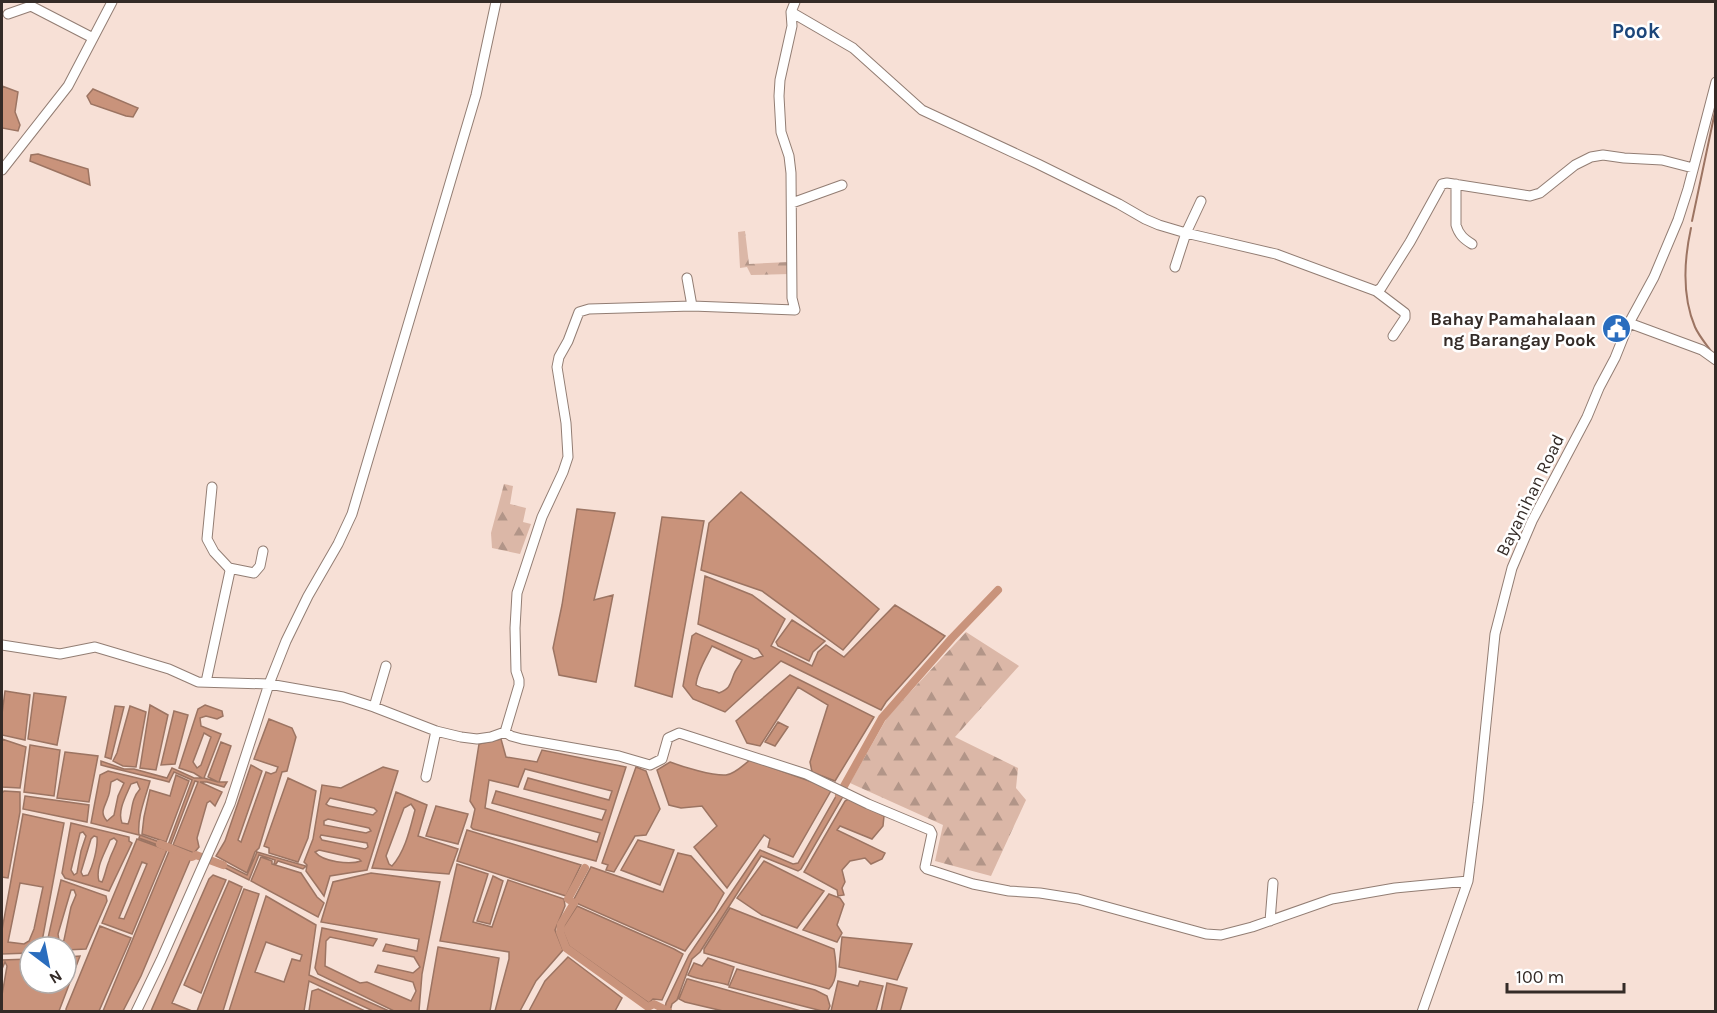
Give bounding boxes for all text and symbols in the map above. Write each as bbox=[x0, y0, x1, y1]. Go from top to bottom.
district label: Pook bbox=[1612, 19, 1661, 43]
place label: Bahay Pamahalaan ng Barangay Pook bbox=[1430, 308, 1596, 351]
public building icon: Bahay Pamahalaan ng Barangay Pook bbox=[1601, 313, 1633, 345]
street label: Bayanihan Road bbox=[1491, 430, 1569, 560]
north arrow bbox=[18, 935, 78, 995]
scale bar bbox=[1507, 956, 1624, 994]
text: N bbox=[46, 966, 66, 988]
text: 100 m bbox=[1516, 966, 1564, 988]

